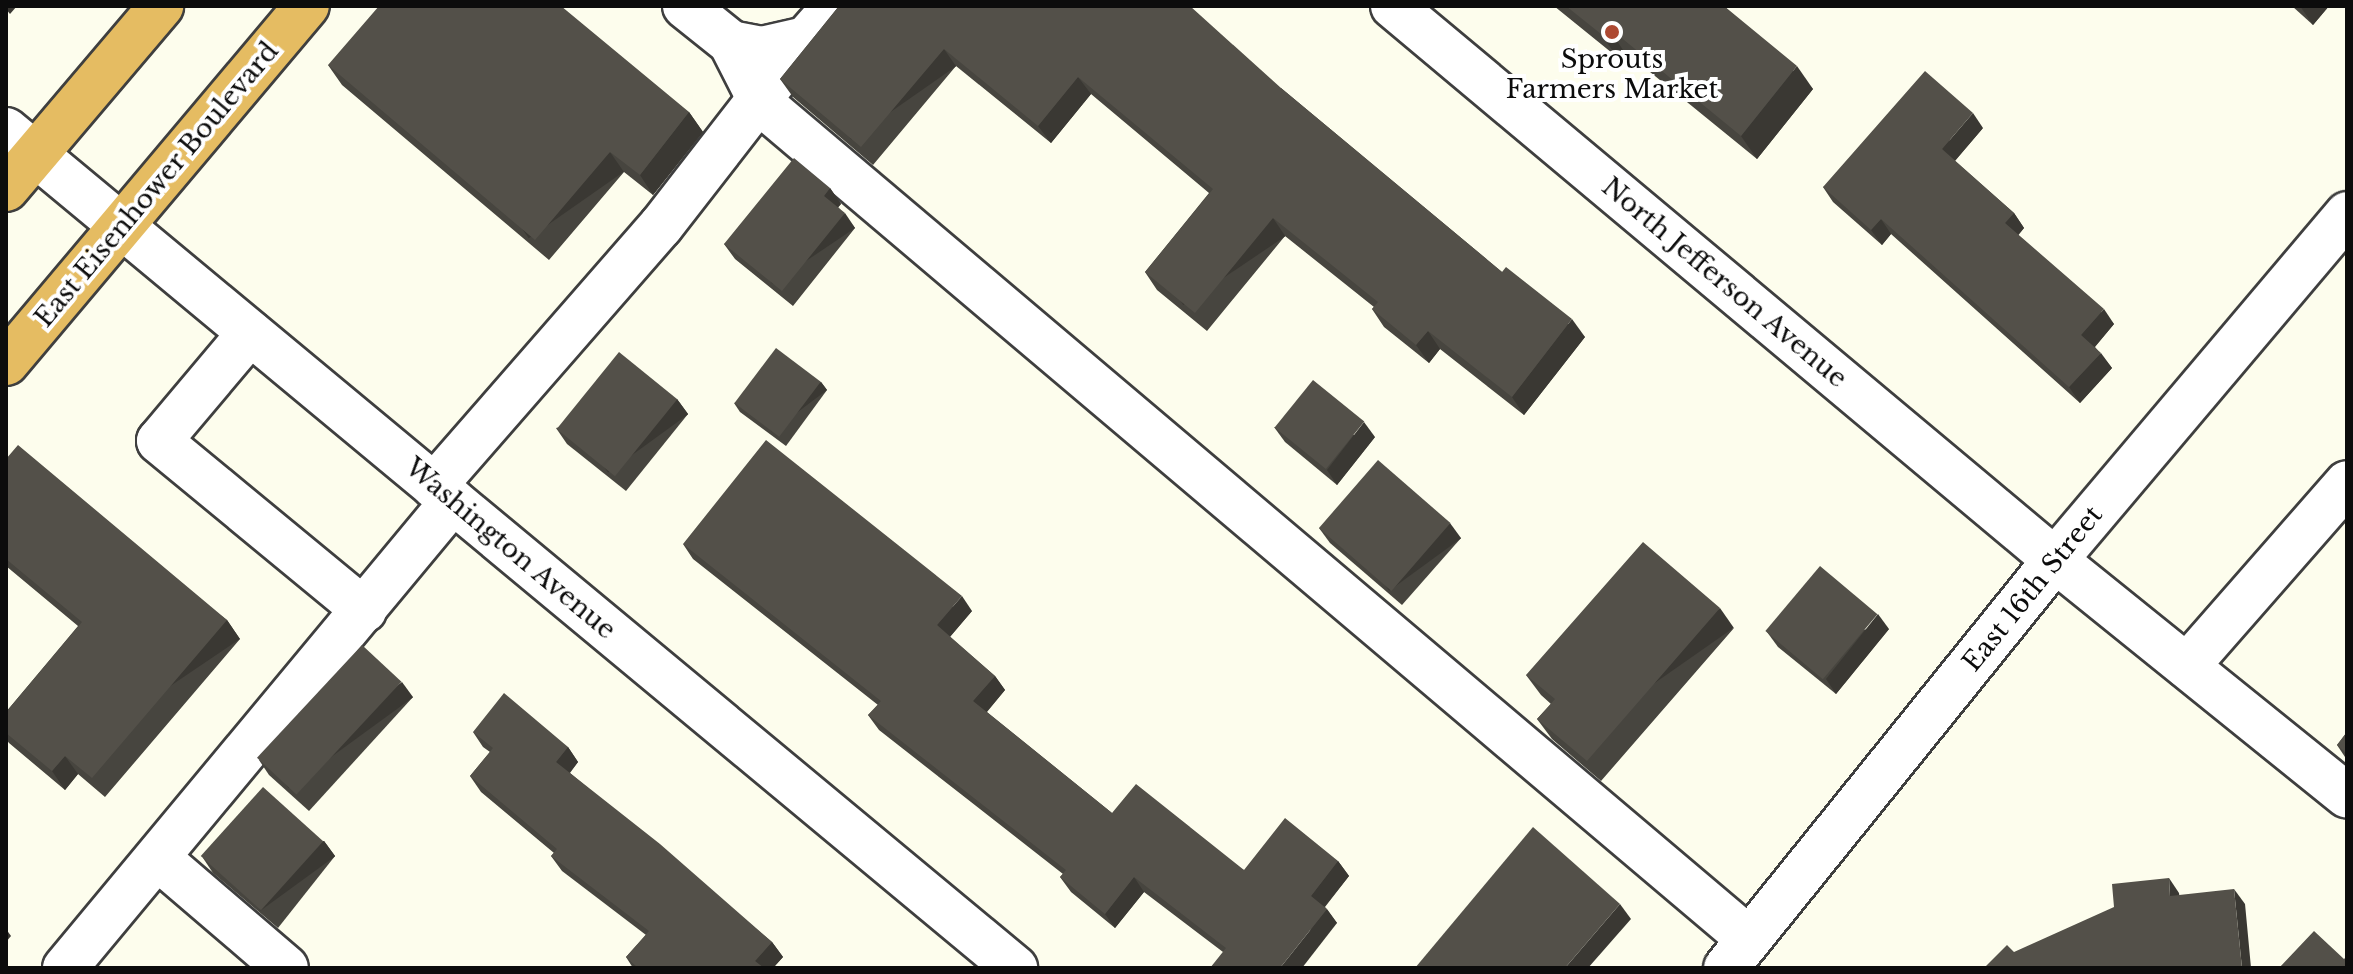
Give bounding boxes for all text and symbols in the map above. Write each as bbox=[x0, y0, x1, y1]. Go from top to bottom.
marker: Sprouts Farmers Market bbox=[1603, 23, 1621, 41]
street label: East Eisenhower Boulevard bbox=[28, 36, 286, 334]
place label: Sprouts Farmers Market bbox=[1506, 44, 1718, 106]
street label: North Jefferson Avenue bbox=[1595, 171, 1853, 395]
street label: Washington Avenue bbox=[398, 452, 622, 646]
street label: East 16th Street bbox=[1957, 500, 2109, 678]

